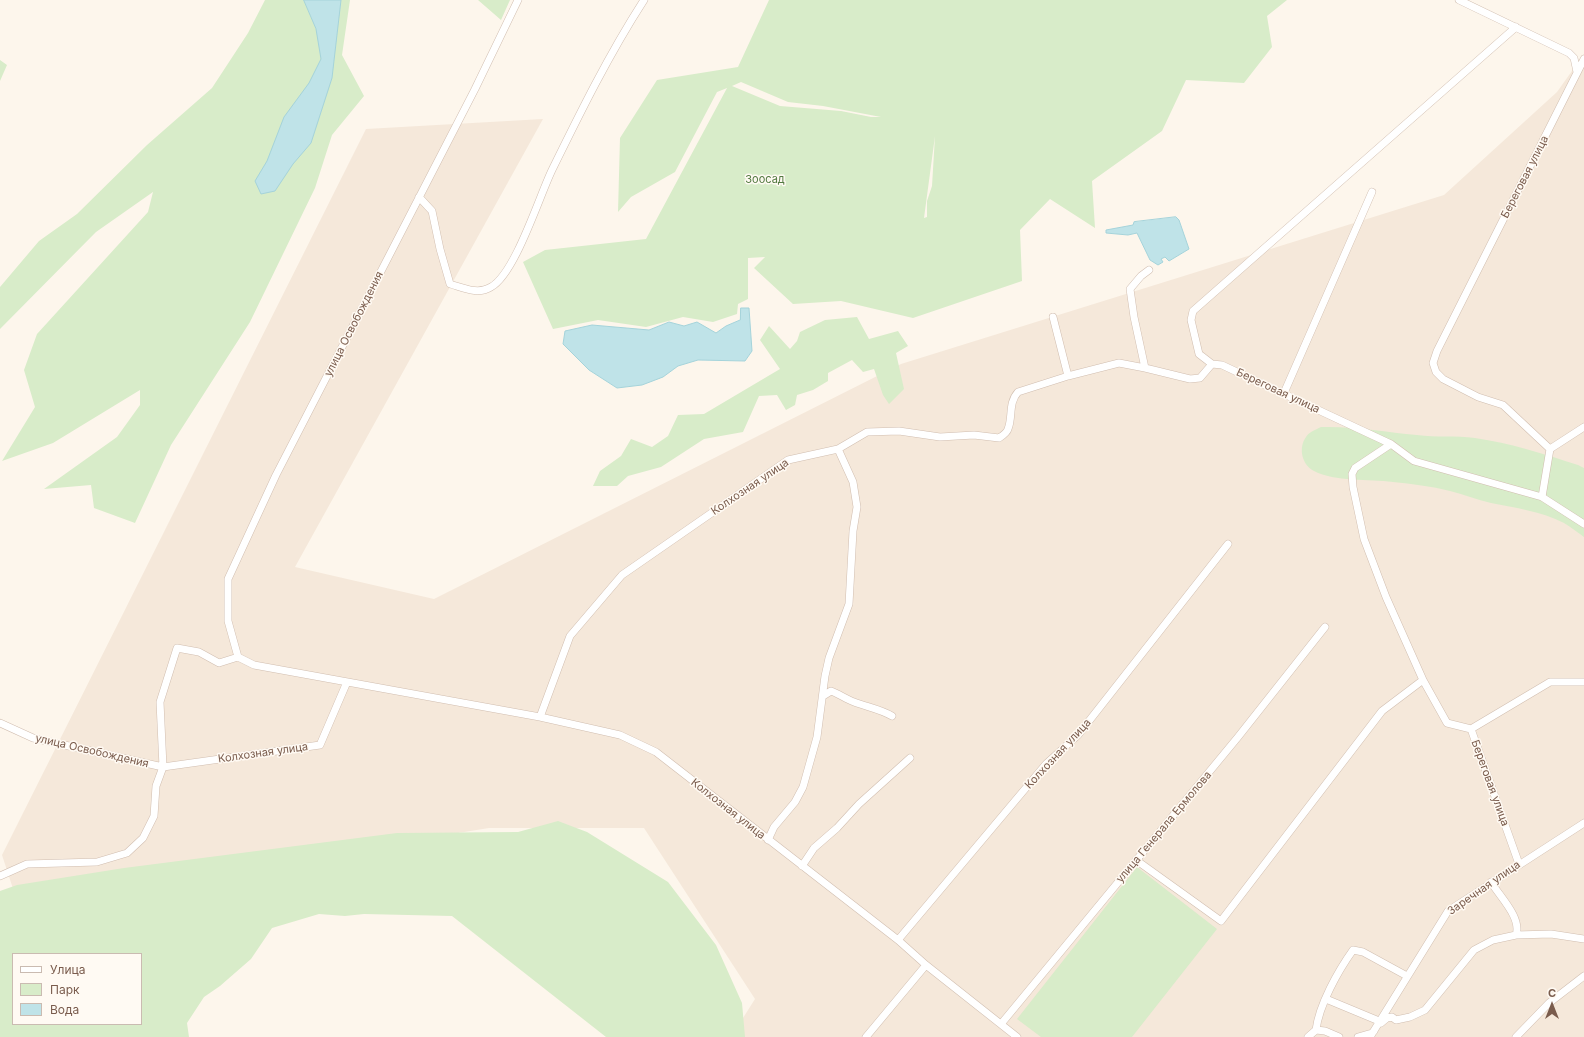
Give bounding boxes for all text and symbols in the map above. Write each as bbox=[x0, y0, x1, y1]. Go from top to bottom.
street label: Береговая улица bbox=[1499, 134, 1551, 220]
park label: Зоосад bbox=[745, 173, 785, 187]
street label: улица Освобождения bbox=[322, 269, 386, 379]
street label: Береговая улица bbox=[1234, 366, 1322, 416]
street label: Колхозная улица bbox=[709, 456, 791, 518]
street label: Колхозная улица bbox=[1022, 716, 1094, 792]
street label: улица Освобождения bbox=[34, 732, 150, 770]
street label: Береговая улица bbox=[1468, 738, 1512, 828]
street label: Колхозная улица bbox=[217, 740, 309, 766]
street label: улица Генерала Ермолова bbox=[1113, 769, 1215, 885]
street label: Колхозная улица bbox=[688, 776, 768, 842]
street label: Заречная улица bbox=[1445, 858, 1523, 918]
legend bbox=[12, 953, 142, 1025]
text: Улица bbox=[50, 962, 85, 977]
text: Парк bbox=[50, 982, 80, 997]
north arrow bbox=[1532, 985, 1572, 1025]
text: С bbox=[1548, 986, 1556, 1000]
text: Вода bbox=[50, 1002, 79, 1017]

